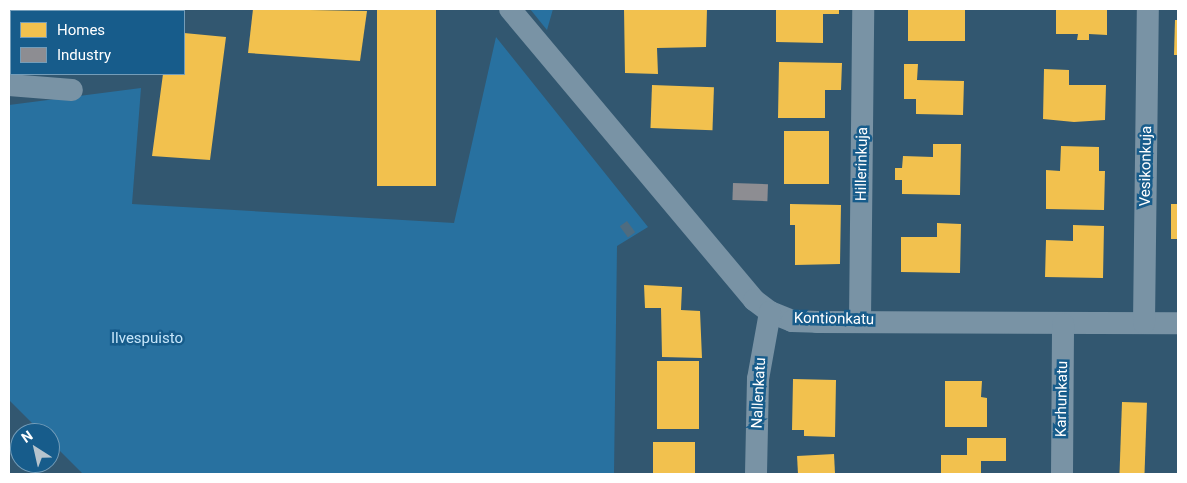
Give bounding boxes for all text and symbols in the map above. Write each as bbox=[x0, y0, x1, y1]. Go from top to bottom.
legend bbox=[10, 10, 185, 75]
text: Homes bbox=[57, 21, 105, 39]
text: Industry bbox=[57, 46, 111, 64]
street label: Vesikonkuja bbox=[1136, 126, 1156, 206]
street label: Hillerinkuja bbox=[852, 127, 872, 201]
street label: Kontionkatu bbox=[794, 309, 874, 329]
park label: Ilvespuisto bbox=[111, 330, 183, 348]
street label: Nallenkatu bbox=[748, 357, 770, 429]
street label: Karhunkatu bbox=[1052, 361, 1072, 437]
north arrow bbox=[10, 423, 60, 473]
text: N bbox=[18, 427, 36, 446]

